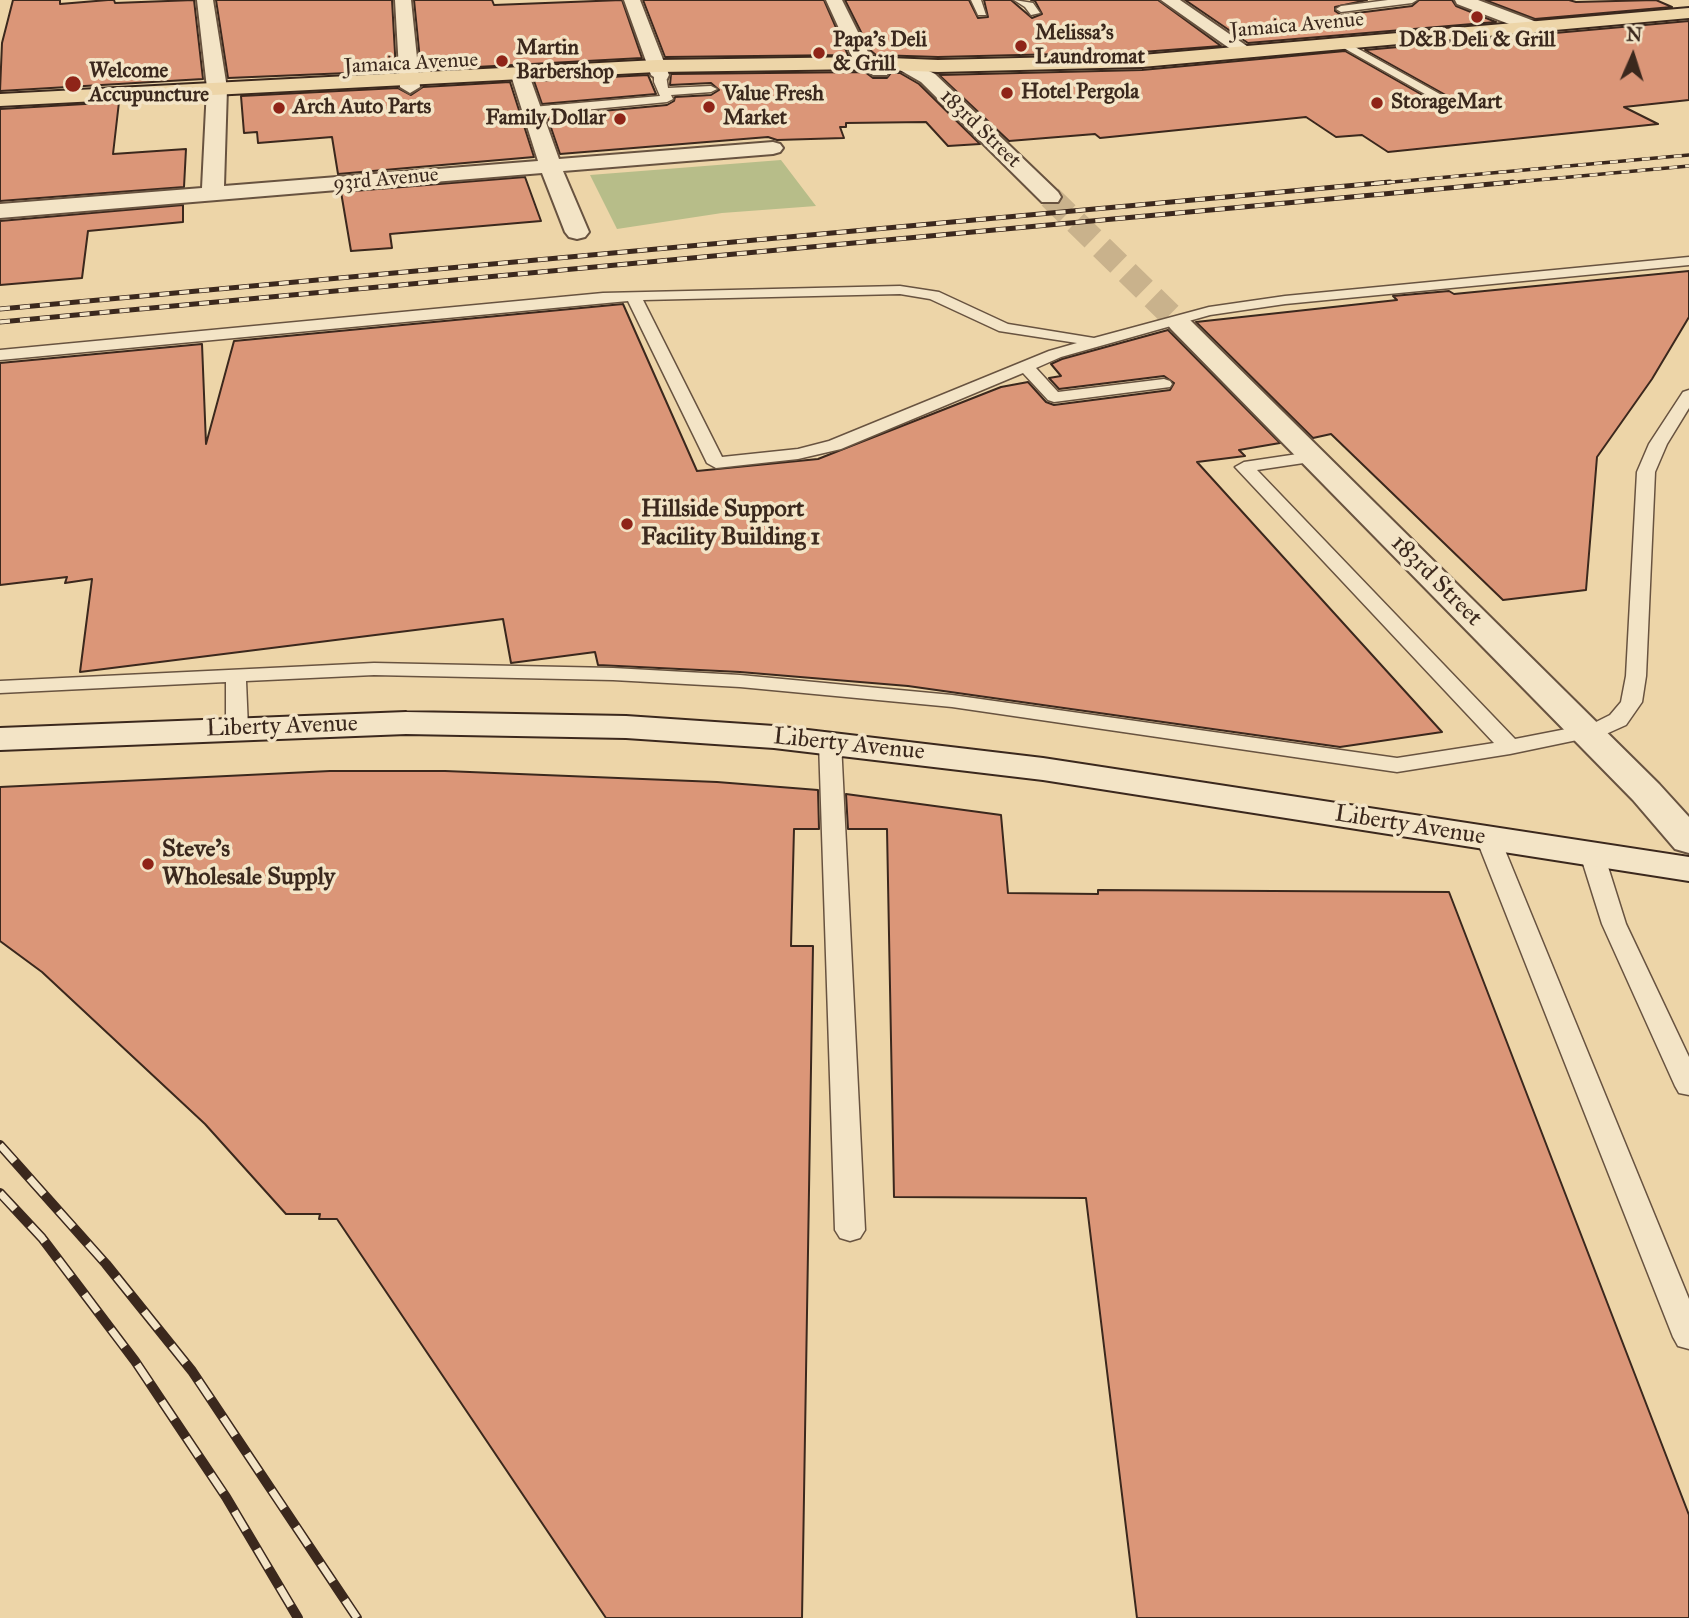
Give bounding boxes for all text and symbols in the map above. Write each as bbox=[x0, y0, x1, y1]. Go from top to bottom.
street label: Jamaica Avenue bbox=[1229, 8, 1365, 44]
marker: D&B Deli & Grill bbox=[1469, 9, 1485, 25]
place label: Melissa's Laundromat bbox=[1035, 21, 1145, 71]
north arrow bbox=[1598, 21, 1668, 91]
text: N bbox=[1625, 23, 1643, 46]
place label: Papa's Deli & Grill bbox=[833, 28, 927, 78]
place label: D&B Deli & Grill bbox=[1399, 28, 1555, 54]
place label: Martin Barbershop bbox=[516, 36, 614, 86]
marker: Melissa's Laundromat bbox=[1013, 38, 1029, 54]
marker: Papa's Deli & Grill bbox=[811, 45, 827, 61]
street label: Jamaica Avenue bbox=[343, 48, 479, 80]
marker: Martin Barbershop bbox=[494, 53, 510, 69]
place label: Welcome Accupuncture bbox=[89, 59, 209, 109]
marker: Welcome Accupuncture bbox=[63, 74, 83, 94]
place label: Hotel Pergola bbox=[1021, 80, 1139, 106]
place label: Value Fresh Market bbox=[723, 82, 824, 132]
street label: 183rd Street bbox=[934, 84, 1026, 174]
marker: Hotel Pergola bbox=[999, 85, 1015, 101]
place label: StorageMart bbox=[1391, 90, 1502, 116]
place label: Arch Auto Parts bbox=[293, 95, 431, 121]
marker: StorageMart bbox=[1369, 95, 1385, 111]
marker: Value Fresh Market bbox=[701, 99, 717, 115]
marker: Arch Auto Parts bbox=[271, 100, 287, 116]
place label: Family Dollar bbox=[485, 106, 606, 132]
marker: Family Dollar bbox=[612, 111, 628, 127]
street label: 93rd Avenue bbox=[332, 163, 440, 197]
place label: Hillside Support Facility Building 1 bbox=[641, 496, 820, 552]
marker: Hillside Support Facility Building 1 bbox=[619, 516, 635, 532]
street label: 183rd Street bbox=[1384, 529, 1488, 633]
street label: Liberty Avenue bbox=[206, 710, 358, 744]
street label: Liberty Avenue bbox=[772, 723, 926, 767]
street label: Liberty Avenue bbox=[1333, 800, 1487, 852]
place label: Steve's Wholesale Supply bbox=[162, 836, 335, 892]
marker: Steve's Wholesale Supply bbox=[140, 856, 156, 872]

